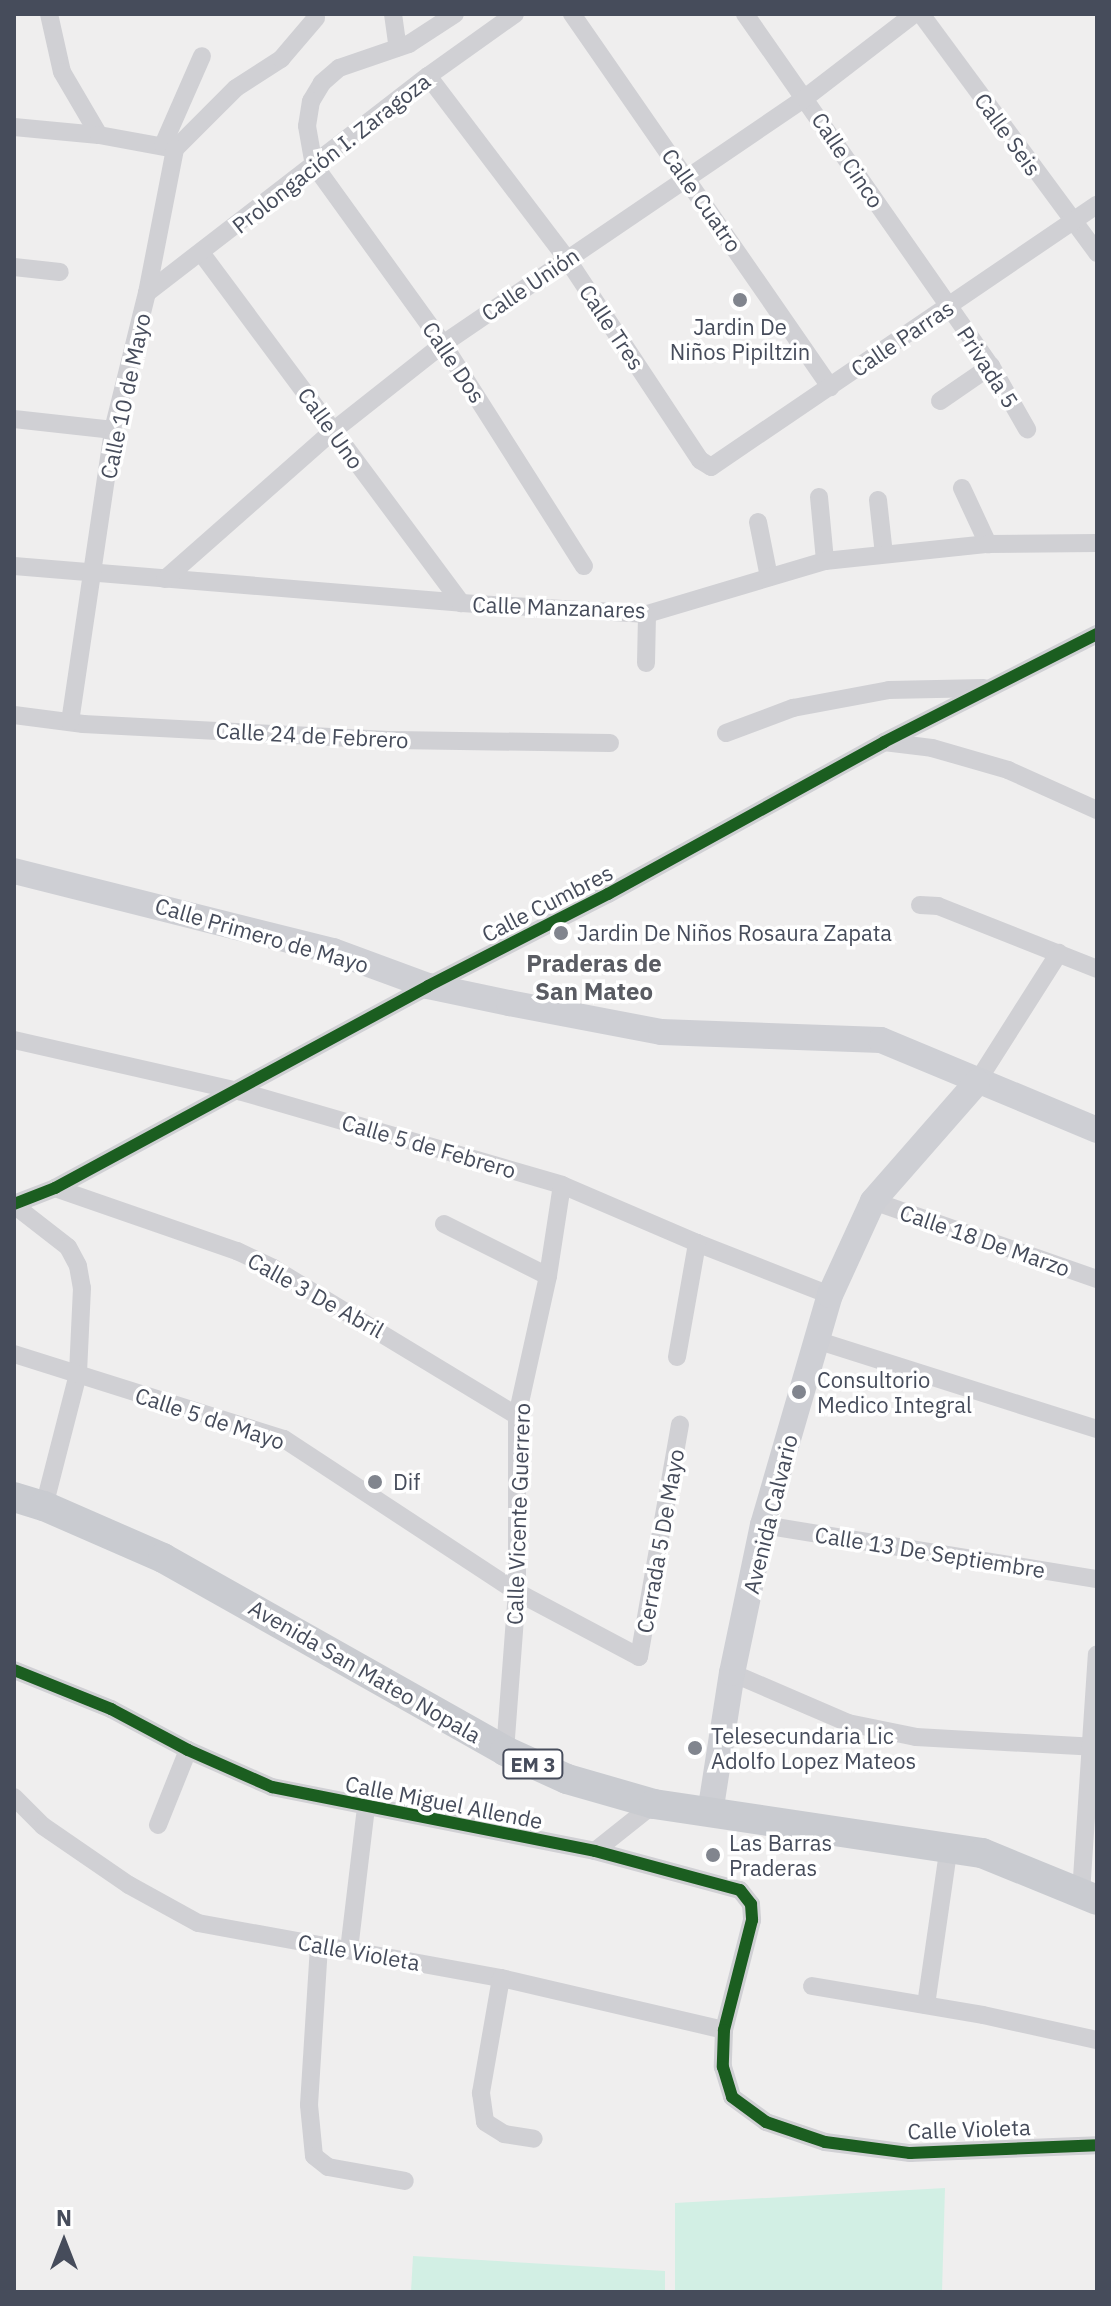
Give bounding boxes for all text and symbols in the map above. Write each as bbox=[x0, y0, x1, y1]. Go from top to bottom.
street label: Prolongación I. Zaragoza bbox=[227, 68, 435, 238]
street label: Calle Seis bbox=[969, 88, 1047, 180]
street label: Calle Cinco bbox=[806, 107, 890, 213]
street label: Calle Cuatro bbox=[657, 143, 747, 257]
street label: Calle Unión bbox=[476, 242, 584, 326]
street label: Calle Tres bbox=[574, 279, 650, 375]
marker: Jardin De Niños Pipiltzin bbox=[731, 291, 749, 309]
street label: Calle Parras bbox=[846, 294, 958, 382]
street label: Calle 10 de Mayo bbox=[95, 311, 155, 481]
place label: Jardin De Niños Pipiltzin bbox=[670, 313, 810, 364]
street label: Calle Dos bbox=[417, 316, 491, 408]
street label: Privada 5 bbox=[952, 321, 1024, 413]
street label: Calle Uno bbox=[293, 382, 369, 474]
street label: Calle Manzanares bbox=[472, 591, 646, 623]
street label: Calle 24 de Febrero bbox=[215, 717, 409, 753]
street label: Calle Cumbres bbox=[477, 859, 617, 947]
street label: Calle Primero de Mayo bbox=[152, 892, 372, 978]
place label: Jardin De Niños Rosaura Zapata bbox=[577, 920, 892, 946]
marker: Jardin De Niños Rosaura Zapata bbox=[552, 924, 570, 942]
district label: Praderas de San Mateo bbox=[526, 950, 662, 1006]
street label: Calle 5 de Febrero bbox=[339, 1109, 519, 1183]
street label: Calle 18 De Marzo bbox=[896, 1199, 1074, 1281]
street label: Calle 3 De Abril bbox=[243, 1247, 389, 1343]
place label: Consultorio Medico Integral bbox=[817, 1366, 972, 1418]
street label: Calle 5 de Mayo bbox=[132, 1381, 288, 1455]
marker: Consultorio Medico Integral bbox=[788, 1381, 810, 1403]
street label: Calle Vicente Guerrero bbox=[501, 1403, 535, 1625]
street label: Avenida Calvario bbox=[737, 1431, 803, 1597]
street label: Cerrada 5 De Mayo bbox=[631, 1447, 689, 1635]
place label: Dif bbox=[393, 1469, 420, 1495]
marker: Dif bbox=[364, 1471, 386, 1493]
street label: Calle 13 De Septiembre bbox=[813, 1521, 1047, 1583]
street label: Avenida San Mateo Nopala bbox=[244, 1594, 486, 1748]
place label: Telesecundaria Lic Adolfo Lopez Mateos bbox=[711, 1722, 916, 1774]
marker: Telesecundaria Lic Adolfo Lopez Mateos bbox=[686, 1739, 704, 1757]
road number: EM 3 bbox=[501, 1748, 565, 1780]
street label: Calle Miguel Allende bbox=[343, 1770, 545, 1834]
place label: Las Barras Praderas bbox=[729, 1829, 832, 1880]
marker: Las Barras Praderas bbox=[704, 1846, 722, 1864]
street label: Calle Violeta bbox=[296, 1928, 422, 1976]
street label: Calle Violeta bbox=[907, 2114, 1031, 2144]
north arrow bbox=[24, 2202, 104, 2282]
text: N bbox=[56, 2203, 72, 2232]

